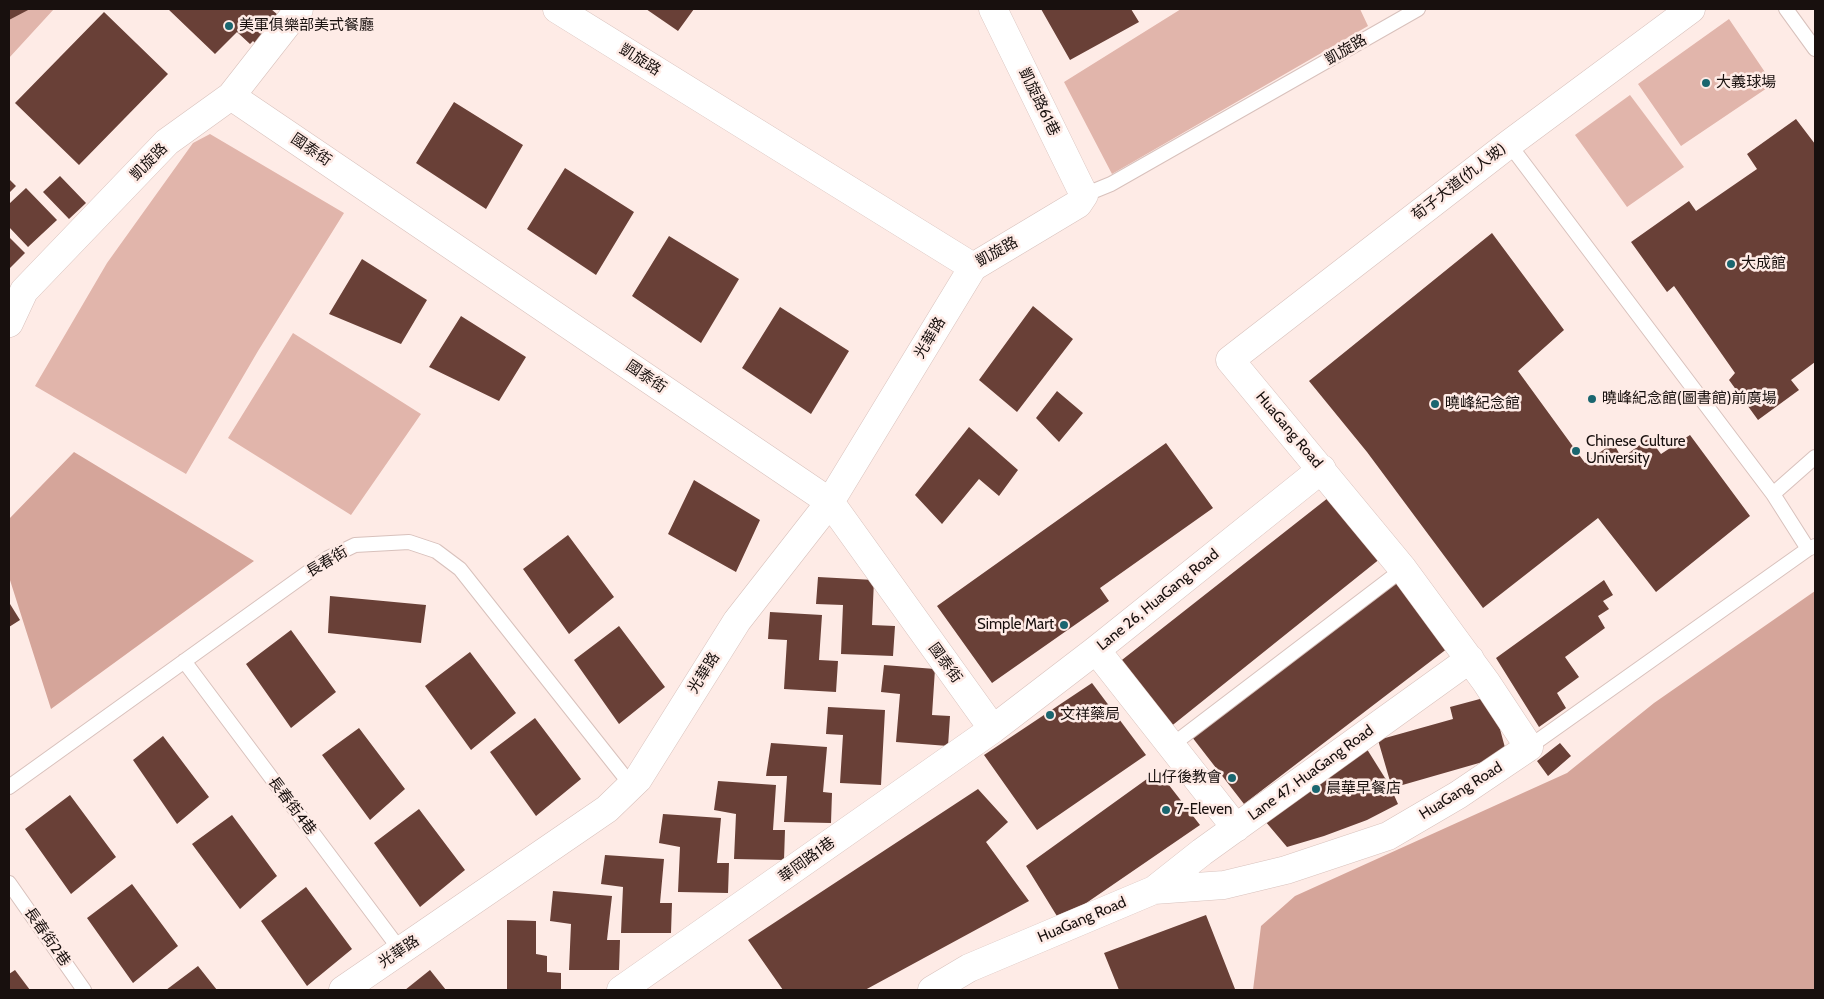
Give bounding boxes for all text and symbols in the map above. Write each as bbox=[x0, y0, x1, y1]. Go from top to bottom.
place label: 美軍俱樂部美式餐廳 bbox=[239, 17, 374, 35]
marker: 美軍俱樂部美式餐廳 bbox=[223, 20, 235, 32]
street label: 凱旋路 bbox=[1322, 31, 1370, 69]
street label: 凱旋路 bbox=[616, 40, 664, 80]
street label: 凱旋路61巷 bbox=[1015, 65, 1063, 139]
place label: 大義球場 bbox=[1716, 74, 1776, 92]
marker: 大義球場 bbox=[1700, 77, 1712, 89]
street label: 國泰街 bbox=[287, 130, 335, 170]
street label: 凱旋路 bbox=[127, 140, 171, 184]
street label: 荀子大道(仇人坡) bbox=[1408, 140, 1510, 224]
street label: 凱旋路 bbox=[973, 233, 1021, 271]
place label: 大成館 bbox=[1741, 255, 1786, 273]
marker: 大成館 bbox=[1725, 258, 1737, 270]
street label: 光華路 bbox=[911, 314, 949, 362]
street label: 國泰街 bbox=[622, 357, 670, 397]
street label: HuaGang Road bbox=[1252, 388, 1326, 472]
place label: 曉峰紀念館(圖書館)前廣場 bbox=[1602, 390, 1776, 408]
marker: 曉峰紀念館(圖書館)前廣場 bbox=[1586, 393, 1598, 405]
place label: 曉峰紀念館 bbox=[1445, 395, 1520, 413]
marker: 曉峰紀念館 bbox=[1429, 398, 1441, 410]
place label: Chinese Culture University bbox=[1586, 433, 1685, 468]
marker: Chinese Culture University bbox=[1570, 445, 1582, 457]
street label: 長春街 bbox=[303, 543, 351, 581]
street label: Lane 26, HuaGang Road bbox=[1094, 545, 1222, 655]
place label: Simple Mart bbox=[977, 616, 1054, 634]
marker: Simple Mart bbox=[1058, 619, 1070, 631]
street label: 國泰街 bbox=[924, 640, 966, 686]
street label: 光華路 bbox=[684, 649, 724, 697]
place label: 文祥藥局 bbox=[1060, 706, 1120, 724]
marker: 文祥藥局 bbox=[1044, 709, 1056, 721]
street label: Lane 47, HuaGang Road bbox=[1245, 721, 1377, 825]
street label: HuaGang Road bbox=[1416, 758, 1506, 824]
place label: 山仔後教會 bbox=[1147, 769, 1222, 787]
marker: 山仔後教會 bbox=[1226, 772, 1238, 784]
street label: 長春街4巷 bbox=[264, 773, 320, 839]
place label: 晨華早餐店 bbox=[1326, 780, 1401, 798]
marker: 晨華早餐店 bbox=[1310, 783, 1322, 795]
place label: 7-Eleven bbox=[1176, 801, 1232, 819]
marker: 7-Eleven bbox=[1160, 804, 1172, 816]
street label: 華岡路1巷 bbox=[775, 834, 839, 886]
street label: HuaGang Road bbox=[1035, 893, 1129, 947]
street label: 長春街2巷 bbox=[20, 904, 74, 970]
street label: 光華路 bbox=[375, 932, 423, 972]

